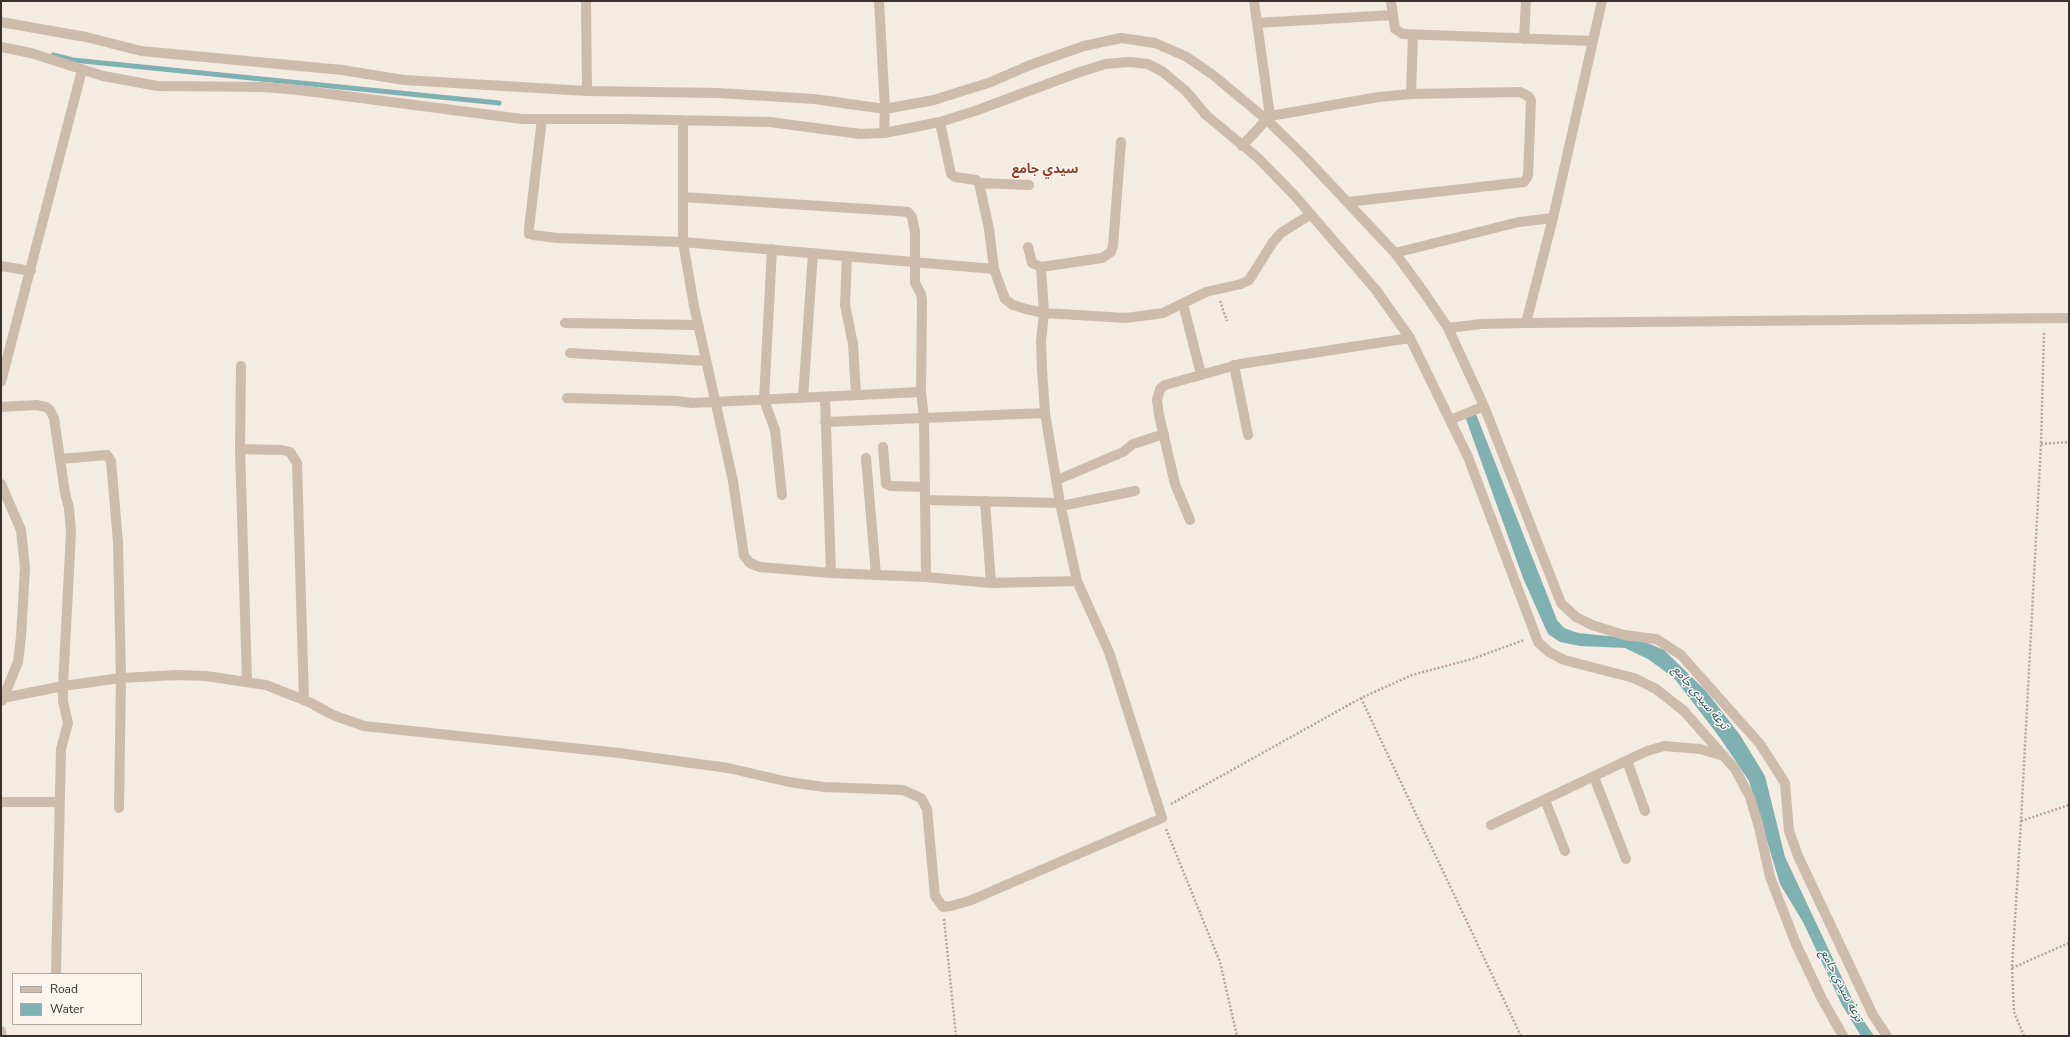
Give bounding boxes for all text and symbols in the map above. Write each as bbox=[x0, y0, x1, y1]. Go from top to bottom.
district label: سيدي جامع bbox=[1012, 162, 1078, 178]
water label: ترعة سيدي جامع bbox=[1669, 663, 1731, 733]
water label: ترعة سيدي جامع bbox=[1817, 948, 1865, 1024]
legend bbox=[12, 973, 142, 1025]
text: Road bbox=[50, 981, 78, 997]
text: Water bbox=[50, 1001, 84, 1017]

